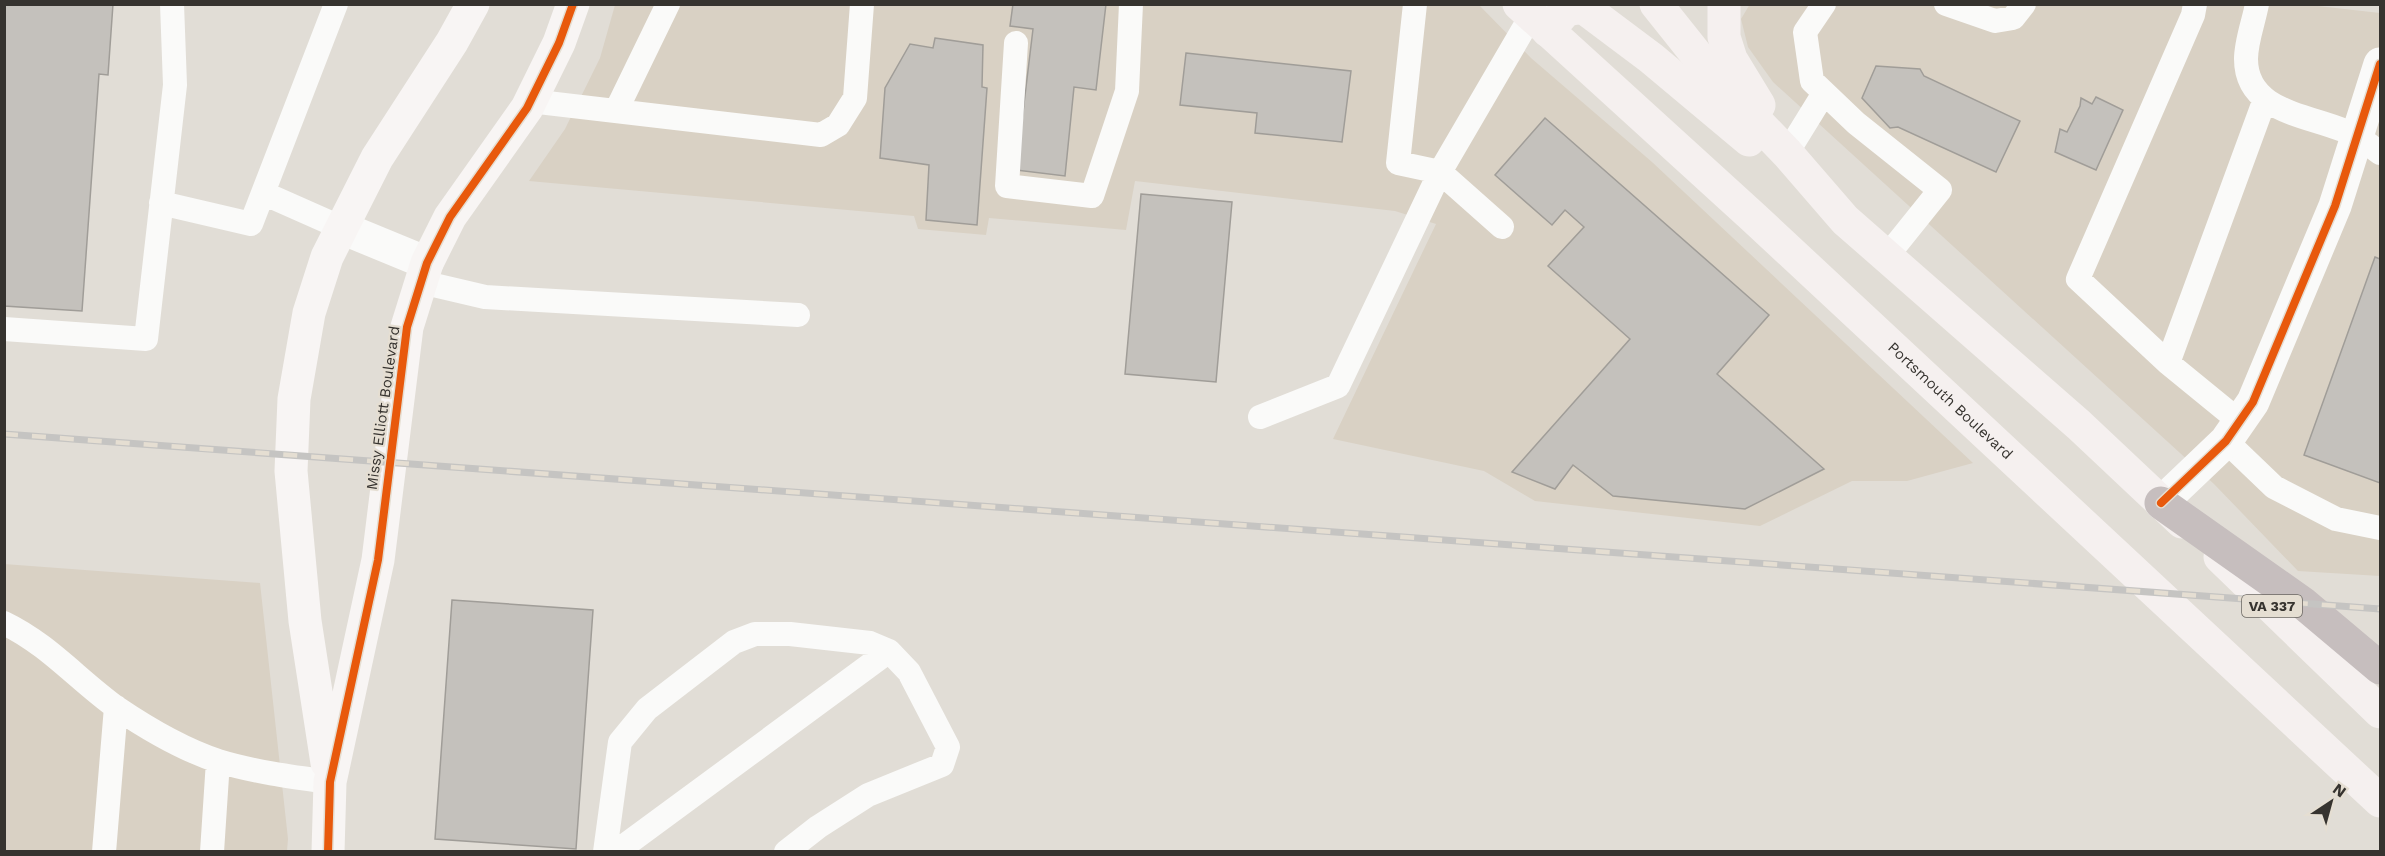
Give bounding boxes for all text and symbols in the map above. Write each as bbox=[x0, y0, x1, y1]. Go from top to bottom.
street label: Missy Elliott Boulevard bbox=[363, 325, 403, 491]
street label: Portsmouth Boulevard bbox=[1884, 338, 2016, 463]
road number: VA 337 bbox=[2242, 595, 2302, 617]
north arrow bbox=[2301, 772, 2361, 832]
text: N bbox=[2329, 779, 2350, 801]

